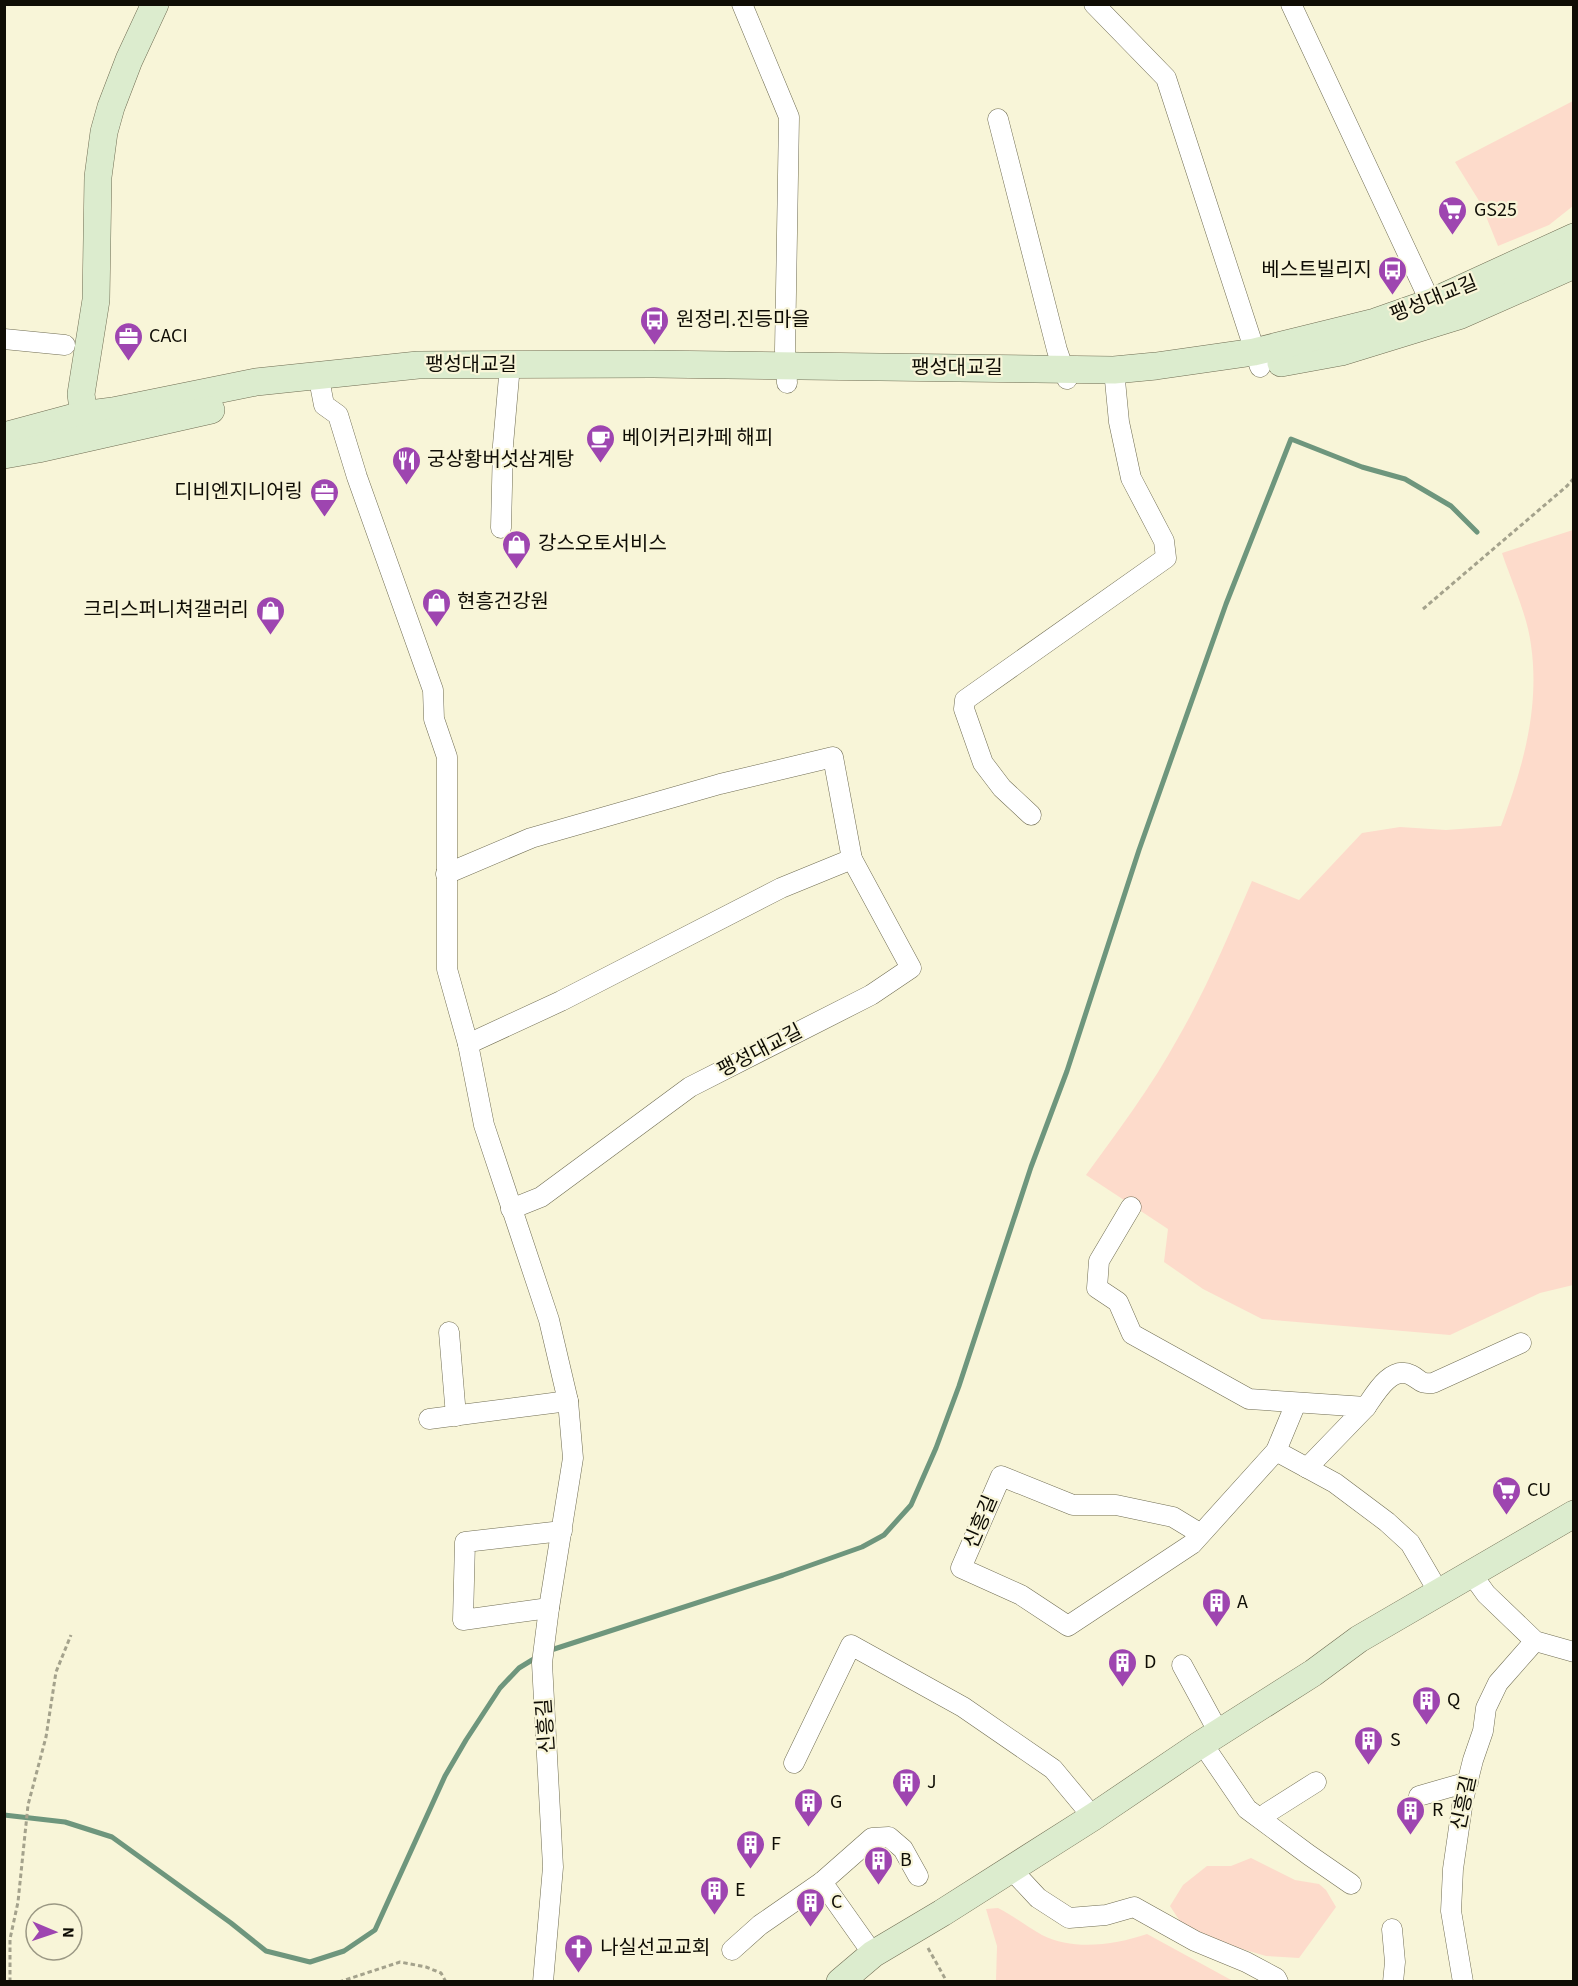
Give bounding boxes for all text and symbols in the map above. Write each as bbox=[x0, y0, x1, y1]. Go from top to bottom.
supermarket icon: GS25 bbox=[1437, 194, 1469, 236]
place label: GS25 bbox=[1474, 196, 1517, 224]
bus stop icon: 베스트빌리지 bbox=[1377, 254, 1409, 296]
place label: 베스트빌리지 bbox=[1262, 256, 1372, 284]
street label: 팽성대교길 bbox=[1386, 269, 1482, 329]
bus stop icon: 원정리.진등마을 bbox=[639, 304, 671, 346]
place label: 원정리.진등마을 bbox=[676, 306, 810, 334]
office icon: CACI bbox=[112, 320, 144, 362]
place label: CACI bbox=[149, 322, 188, 350]
street label: 팽성대교길 bbox=[425, 351, 517, 379]
street label: 팽성대교길 bbox=[911, 354, 1003, 382]
cafe icon: 베이커리카페 해피 bbox=[585, 422, 617, 464]
place label: 베이커리카페 해피 bbox=[622, 424, 773, 452]
restaurant icon: 궁상황버섯삼계탕 bbox=[390, 444, 422, 486]
place label: 궁상황버섯삼계탕 bbox=[427, 446, 574, 474]
office icon: 디비엔지니어링 bbox=[308, 476, 340, 518]
place label: 디비엔지니어링 bbox=[174, 478, 303, 506]
shop icon: 강스오토서비스 bbox=[501, 528, 533, 570]
place label: 강스오토서비스 bbox=[538, 530, 667, 558]
shop icon: 현흥건강원 bbox=[420, 586, 452, 628]
place label: 현흥건강원 bbox=[457, 588, 549, 616]
shop icon: 크리스퍼니쳐갤러리 bbox=[254, 594, 286, 636]
place label: 크리스퍼니쳐갤러리 bbox=[83, 596, 249, 624]
street label: 팽성대교길 bbox=[713, 1018, 807, 1084]
supermarket icon: CU bbox=[1490, 1474, 1522, 1516]
place label: CU bbox=[1527, 1476, 1551, 1504]
street label: 신흥길 bbox=[957, 1491, 1005, 1553]
building icon: A bbox=[1200, 1586, 1232, 1628]
place label: A bbox=[1237, 1588, 1248, 1616]
building icon: D bbox=[1107, 1646, 1139, 1688]
place label: D bbox=[1144, 1648, 1156, 1676]
building icon: Q bbox=[1410, 1684, 1442, 1726]
place label: Q bbox=[1447, 1686, 1460, 1714]
street label: 신흥길 bbox=[530, 1697, 562, 1755]
building icon: S bbox=[1353, 1724, 1385, 1766]
place label: S bbox=[1390, 1726, 1401, 1754]
building icon: J bbox=[890, 1766, 922, 1808]
place label: J bbox=[927, 1768, 937, 1796]
street label: 신흥길 bbox=[1445, 1773, 1483, 1833]
building icon: G bbox=[793, 1786, 825, 1828]
place label: G bbox=[830, 1788, 842, 1816]
building icon: R bbox=[1395, 1794, 1427, 1836]
place label: R bbox=[1432, 1796, 1443, 1824]
building icon: F bbox=[734, 1828, 766, 1870]
place label: F bbox=[771, 1830, 781, 1858]
building icon: B bbox=[863, 1844, 895, 1886]
place label: B bbox=[900, 1846, 912, 1874]
building icon: E bbox=[698, 1874, 730, 1916]
place label: E bbox=[735, 1876, 746, 1904]
building icon: C bbox=[794, 1886, 826, 1928]
place label: C bbox=[831, 1888, 842, 1916]
north arrow bbox=[24, 1902, 84, 1962]
text: N bbox=[57, 1927, 79, 1938]
church icon: 나실선교교회 bbox=[563, 1932, 595, 1974]
place label: 나실선교교회 bbox=[600, 1934, 710, 1962]

